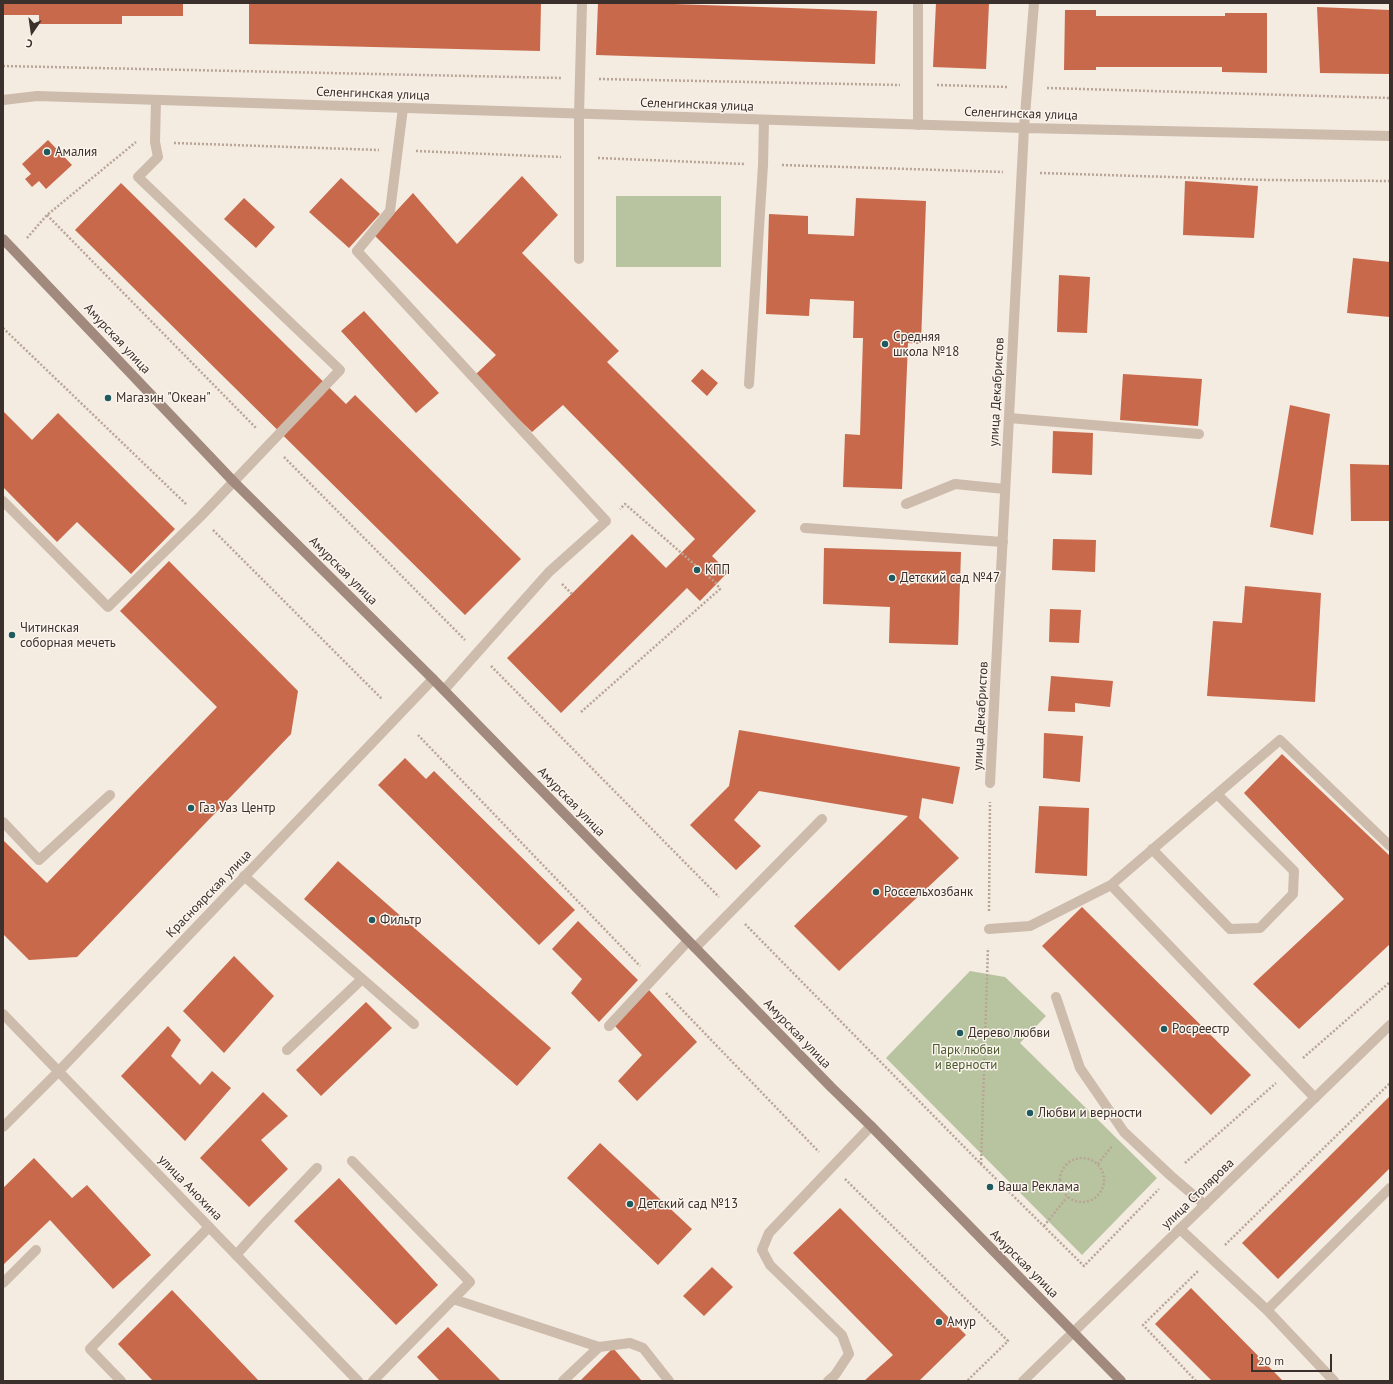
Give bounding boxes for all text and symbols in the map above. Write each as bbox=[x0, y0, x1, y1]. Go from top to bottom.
north arrow bbox=[12, 12, 52, 52]
text: С bbox=[25, 36, 34, 51]
street label: Селенгинская улица bbox=[316, 84, 430, 104]
street label: Селенгинская улица bbox=[640, 95, 754, 115]
street label: Селенгинская улица bbox=[964, 104, 1078, 124]
place label: Амалия bbox=[55, 144, 97, 160]
marker: Амалия bbox=[42, 147, 52, 157]
street label: Амурская улица bbox=[80, 301, 154, 377]
place label: Средняя школа №18 bbox=[893, 329, 959, 360]
street label: улица Декабристов bbox=[986, 337, 1008, 447]
marker: Средняя школа №18 bbox=[880, 339, 890, 349]
place label: Магазин "Океан" bbox=[116, 390, 211, 406]
marker: Магазин "Океан" bbox=[103, 393, 113, 403]
street label: Амурская улица bbox=[306, 534, 380, 608]
place label: КПП bbox=[705, 562, 730, 578]
marker: КПП bbox=[692, 565, 702, 575]
place label: Детский сад №47 bbox=[900, 570, 1000, 586]
marker: Детский сад №47 bbox=[887, 573, 897, 583]
place label: Читинская соборная мечеть bbox=[20, 620, 116, 651]
marker: Читинская соборная мечеть bbox=[7, 630, 17, 640]
street label: улица Декабристов bbox=[970, 661, 992, 771]
street label: Амурская улица bbox=[534, 764, 608, 840]
place label: Газ Уаз Центр bbox=[199, 800, 276, 816]
marker: Газ Уаз Центр bbox=[186, 803, 196, 813]
street label: Красноярская улица bbox=[163, 847, 255, 941]
place label: Россельхозбанк bbox=[884, 884, 973, 900]
marker: Россельхозбанк bbox=[871, 887, 881, 897]
place label: Фильтр bbox=[380, 912, 422, 928]
marker: Фильтр bbox=[367, 915, 377, 925]
street label: Амурская улица bbox=[760, 996, 834, 1072]
place label: Росреестр bbox=[1172, 1021, 1229, 1037]
marker: Росреестр bbox=[1159, 1024, 1169, 1034]
place label: Дерево любви bbox=[968, 1025, 1050, 1041]
marker: Дерево любви bbox=[955, 1028, 965, 1038]
park label: Парк любви и верности bbox=[932, 1042, 1000, 1073]
place label: Любви и верности bbox=[1038, 1105, 1142, 1121]
marker: Любви и верности bbox=[1025, 1108, 1035, 1118]
street label: улица Анохина bbox=[155, 1152, 225, 1224]
street label: улица Столярова bbox=[1159, 1156, 1237, 1232]
place label: Ваша Реклама bbox=[998, 1179, 1079, 1195]
marker: Ваша Реклама bbox=[985, 1182, 995, 1192]
place label: Детский сад №13 bbox=[638, 1196, 738, 1212]
marker: Детский сад №13 bbox=[625, 1199, 635, 1209]
street label: Амурская улица bbox=[987, 1227, 1061, 1301]
place label: Амур bbox=[947, 1314, 976, 1330]
marker: Амур bbox=[934, 1317, 944, 1327]
scale bar bbox=[1253, 1346, 1334, 1372]
text: 20 m bbox=[1258, 1353, 1284, 1368]

